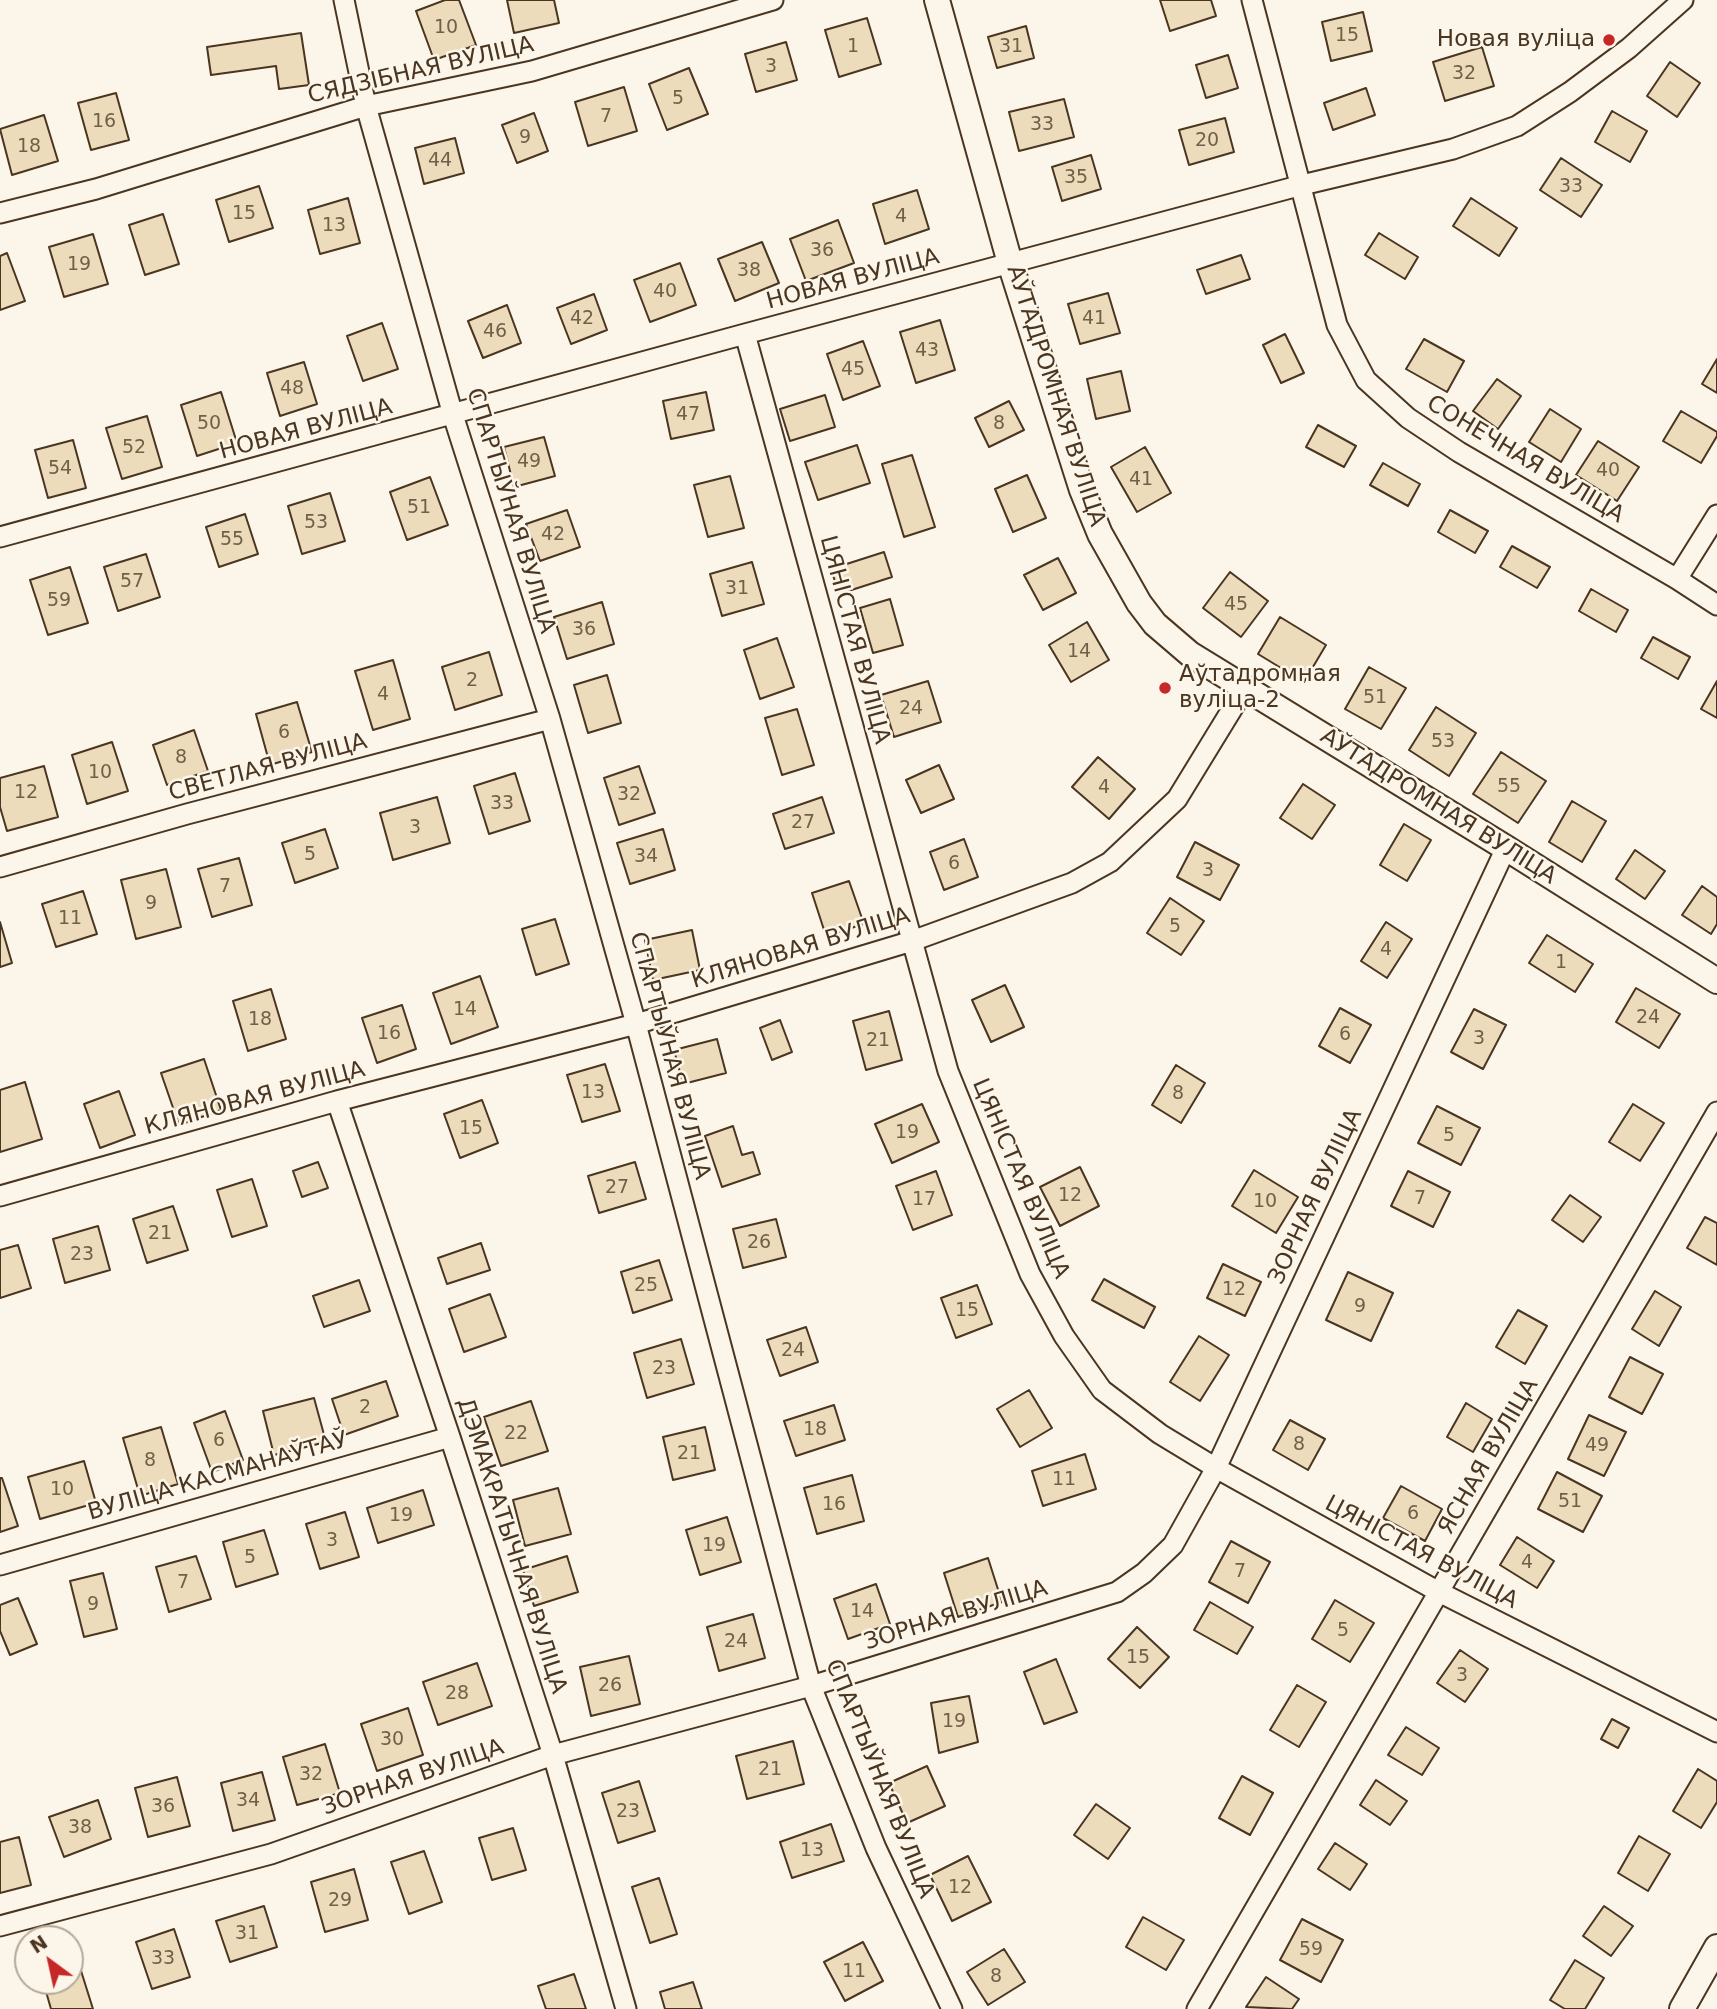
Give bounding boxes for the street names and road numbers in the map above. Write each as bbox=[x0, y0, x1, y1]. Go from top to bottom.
street label: СЯДЗІБНАЯ ВУЛІЦА bbox=[305, 32, 537, 110]
street label: НОВАЯ ВУЛІЦА bbox=[764, 244, 942, 316]
street label: АЎТАДРОМНАЯ ВУЛІЦА bbox=[1000, 262, 1110, 530]
street label: СПАРТЫЎНАЯ ВУЛІЦА bbox=[460, 385, 560, 637]
street label: СОНЕЧНАЯ ВУЛІЦА bbox=[1421, 390, 1629, 530]
street label: НОВАЯ ВУЛІЦА bbox=[217, 394, 395, 466]
street label: ЦЯНІСТАЯ ВУЛІЦА bbox=[813, 533, 895, 747]
street label: АЎТАДРОМНАЯ ВУЛІЦА bbox=[1315, 723, 1561, 891]
street label: СВЕТЛАЯ ВУЛІЦА bbox=[166, 728, 370, 808]
street label: КЛЯНОВАЯ ВУЛІЦА bbox=[688, 903, 914, 995]
street label: СПАРТЫЎНАЯ ВУЛІЦА bbox=[623, 929, 715, 1183]
street label: КЛЯНОВАЯ ВУЛІЦА bbox=[142, 1056, 368, 1142]
street label: ЦЯНІСТАЯ ВУЛІЦА bbox=[965, 1075, 1075, 1283]
street label: ЗОРНАЯ ВУЛІЦА bbox=[1263, 1105, 1369, 1289]
street label: ЯСНАЯ ВУЛІЦА bbox=[1433, 1374, 1545, 1540]
street label: ДЭМАКРАТЫЧНАЯ ВУЛІЦА bbox=[450, 1395, 572, 1697]
street label: ВУЛІЦА КАСМАНАЎТАЎ bbox=[85, 1427, 351, 1527]
street label: ЦЯНІСТАЯ ВУЛІЦА bbox=[1320, 1490, 1522, 1616]
street label: ЗОРНАЯ ВУЛІЦА bbox=[861, 1575, 1051, 1657]
street label: СПАРТЫЎНАЯ ВУЛІЦА bbox=[818, 1656, 940, 1902]
street label: ЗОРНАЯ ВУЛІЦА bbox=[318, 1734, 508, 1822]

